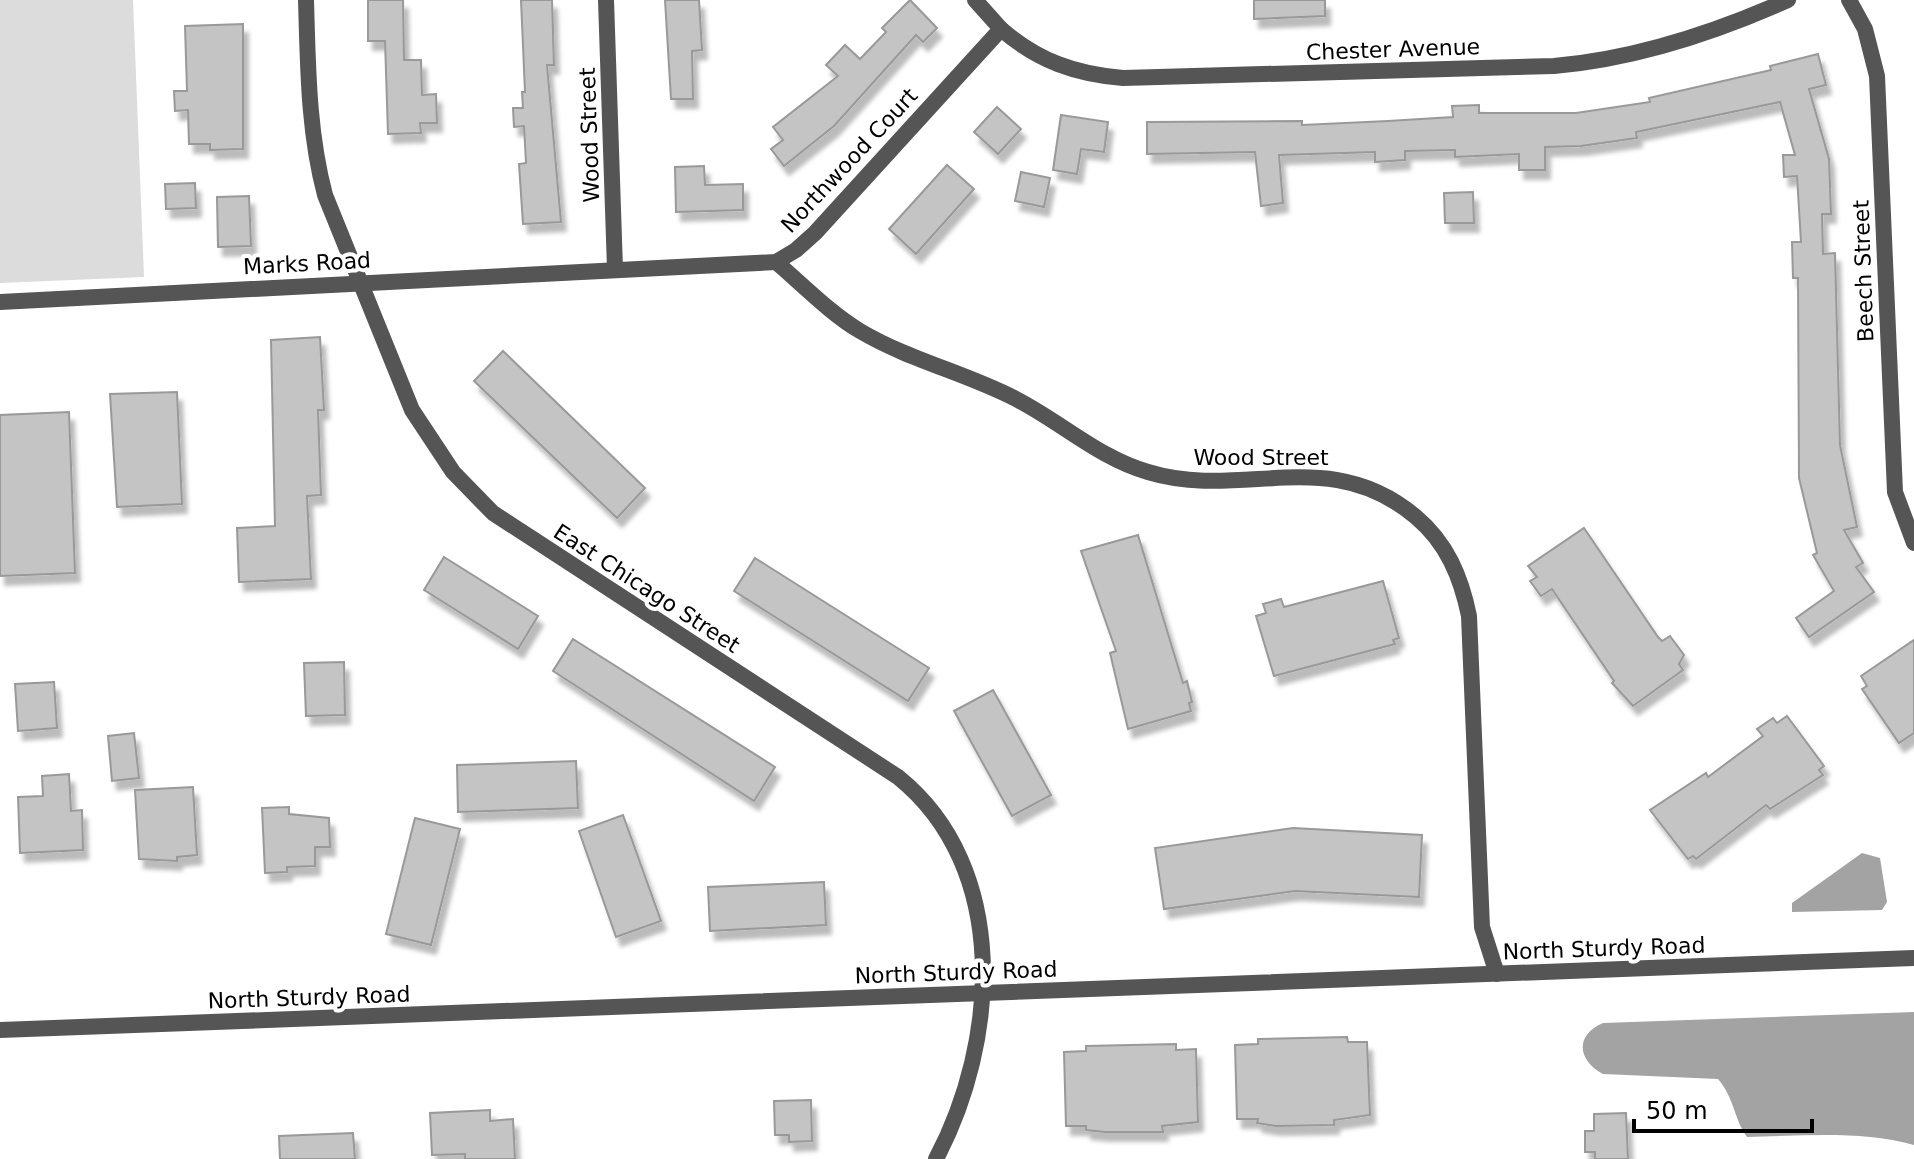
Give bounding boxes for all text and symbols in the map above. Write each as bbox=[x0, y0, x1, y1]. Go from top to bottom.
street label: Chester Avenue bbox=[1306, 34, 1481, 65]
street label: Wood Street bbox=[575, 67, 604, 203]
street label: Northwood Court bbox=[776, 83, 923, 238]
street label: Beech Street bbox=[1849, 199, 1878, 342]
street label: Marks Road bbox=[242, 248, 372, 279]
street label: Wood Street bbox=[1193, 445, 1329, 470]
street label: East Chicago Street bbox=[549, 519, 745, 658]
street label: North Sturdy Road bbox=[1502, 932, 1706, 965]
street label: North Sturdy Road bbox=[854, 956, 1058, 989]
street label: North Sturdy Road bbox=[207, 981, 411, 1014]
scale bar bbox=[1634, 1083, 1812, 1133]
text: 50 m bbox=[1646, 1097, 1708, 1125]

